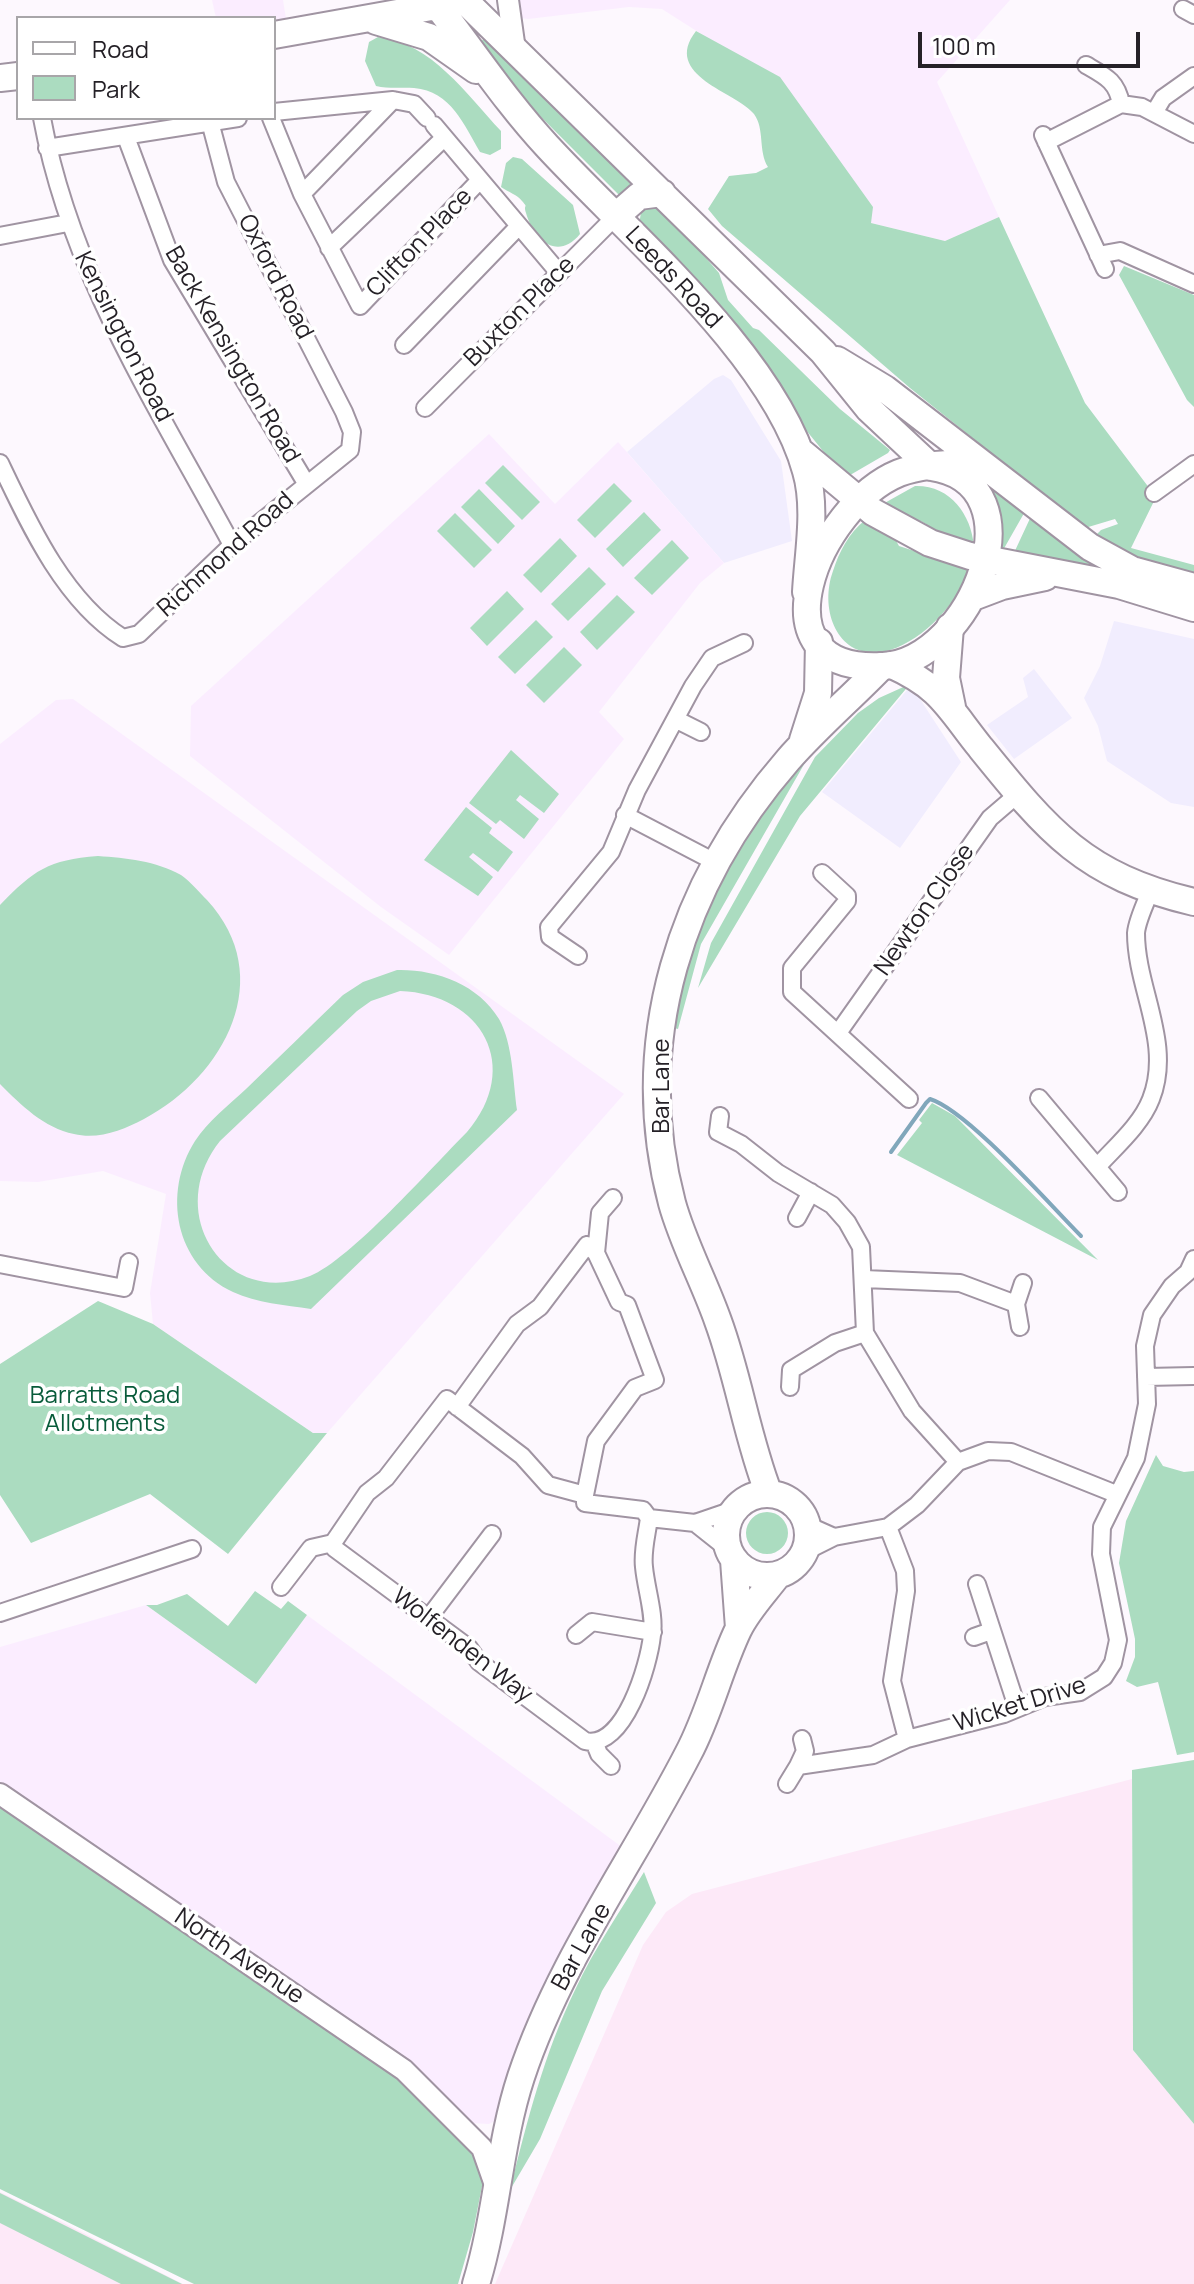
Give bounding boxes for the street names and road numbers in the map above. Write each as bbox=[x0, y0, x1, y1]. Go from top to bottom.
street label: Clifton Place bbox=[361, 183, 479, 303]
street label: Oxford Road bbox=[231, 210, 319, 344]
street label: Leeds Road bbox=[619, 221, 727, 335]
street label: Back Kensington Road bbox=[158, 242, 306, 468]
street label: Kensington Road bbox=[68, 247, 178, 427]
street label: Buxton Place bbox=[459, 251, 581, 373]
street label: Richmond Road bbox=[152, 486, 300, 624]
street label: Newton Close bbox=[869, 839, 981, 981]
street label: Bar Lane bbox=[648, 1038, 676, 1134]
street label: Wolfenden Way bbox=[386, 1582, 538, 1710]
street label: Wicket Drive bbox=[950, 1671, 1090, 1739]
street label: Bar Lane bbox=[546, 1898, 618, 1996]
street label: North Avenue bbox=[169, 1903, 309, 2011]

